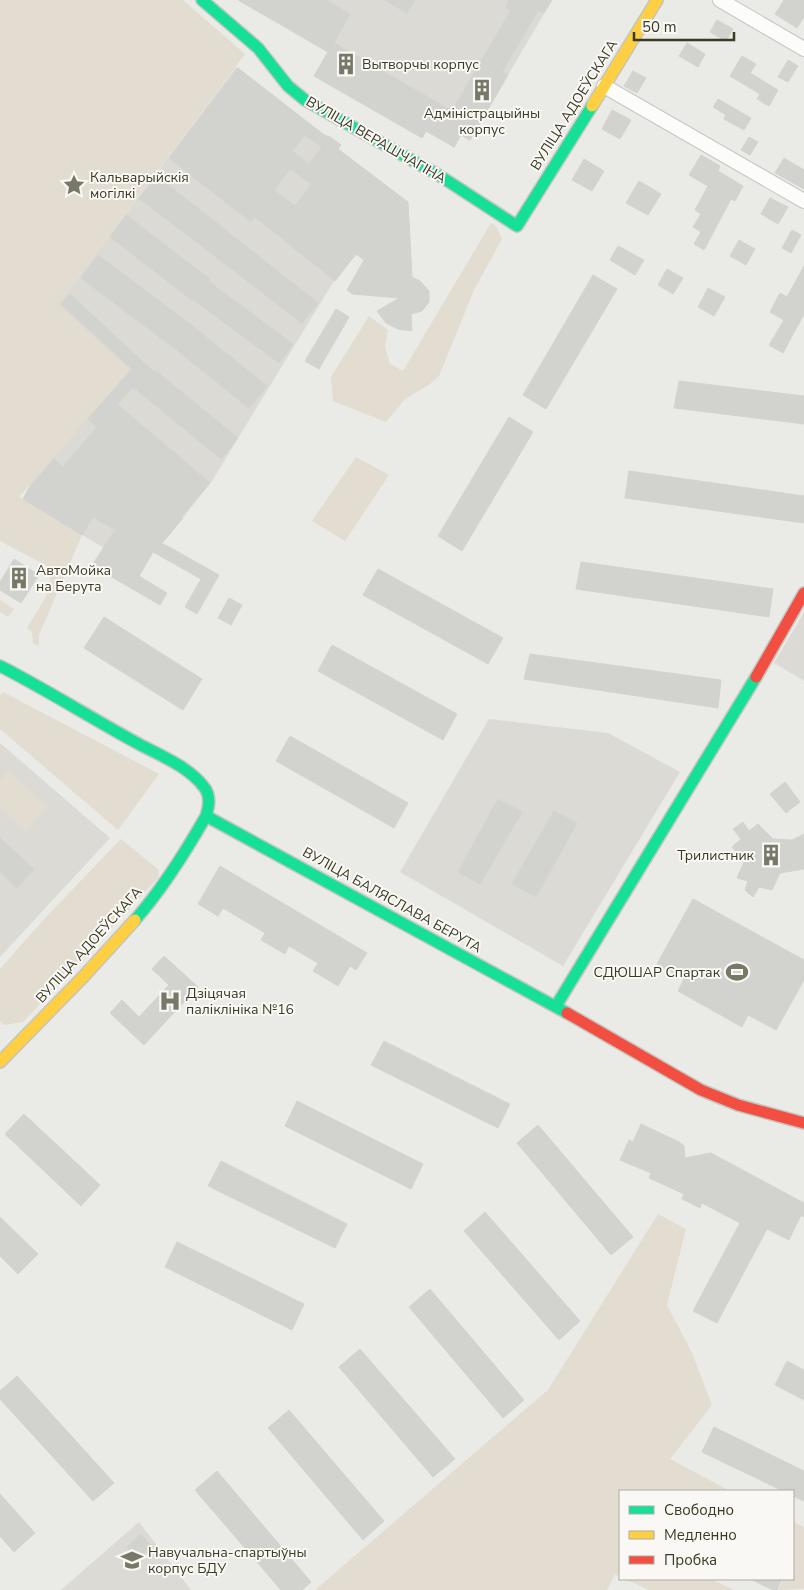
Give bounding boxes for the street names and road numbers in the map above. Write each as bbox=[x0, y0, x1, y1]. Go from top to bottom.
street label: ВУЛІЦА АДОЕЎСКАГА bbox=[526, 36, 622, 174]
street label: ВУЛІЦА ВЕРАШЧАГІНА bbox=[302, 92, 450, 188]
street label: ВУЛІЦА БАЛЯСЛАВА БЕРУТА bbox=[299, 843, 485, 957]
street label: ВУЛІЦА АДОЕЎСКАГА bbox=[32, 883, 146, 1007]

